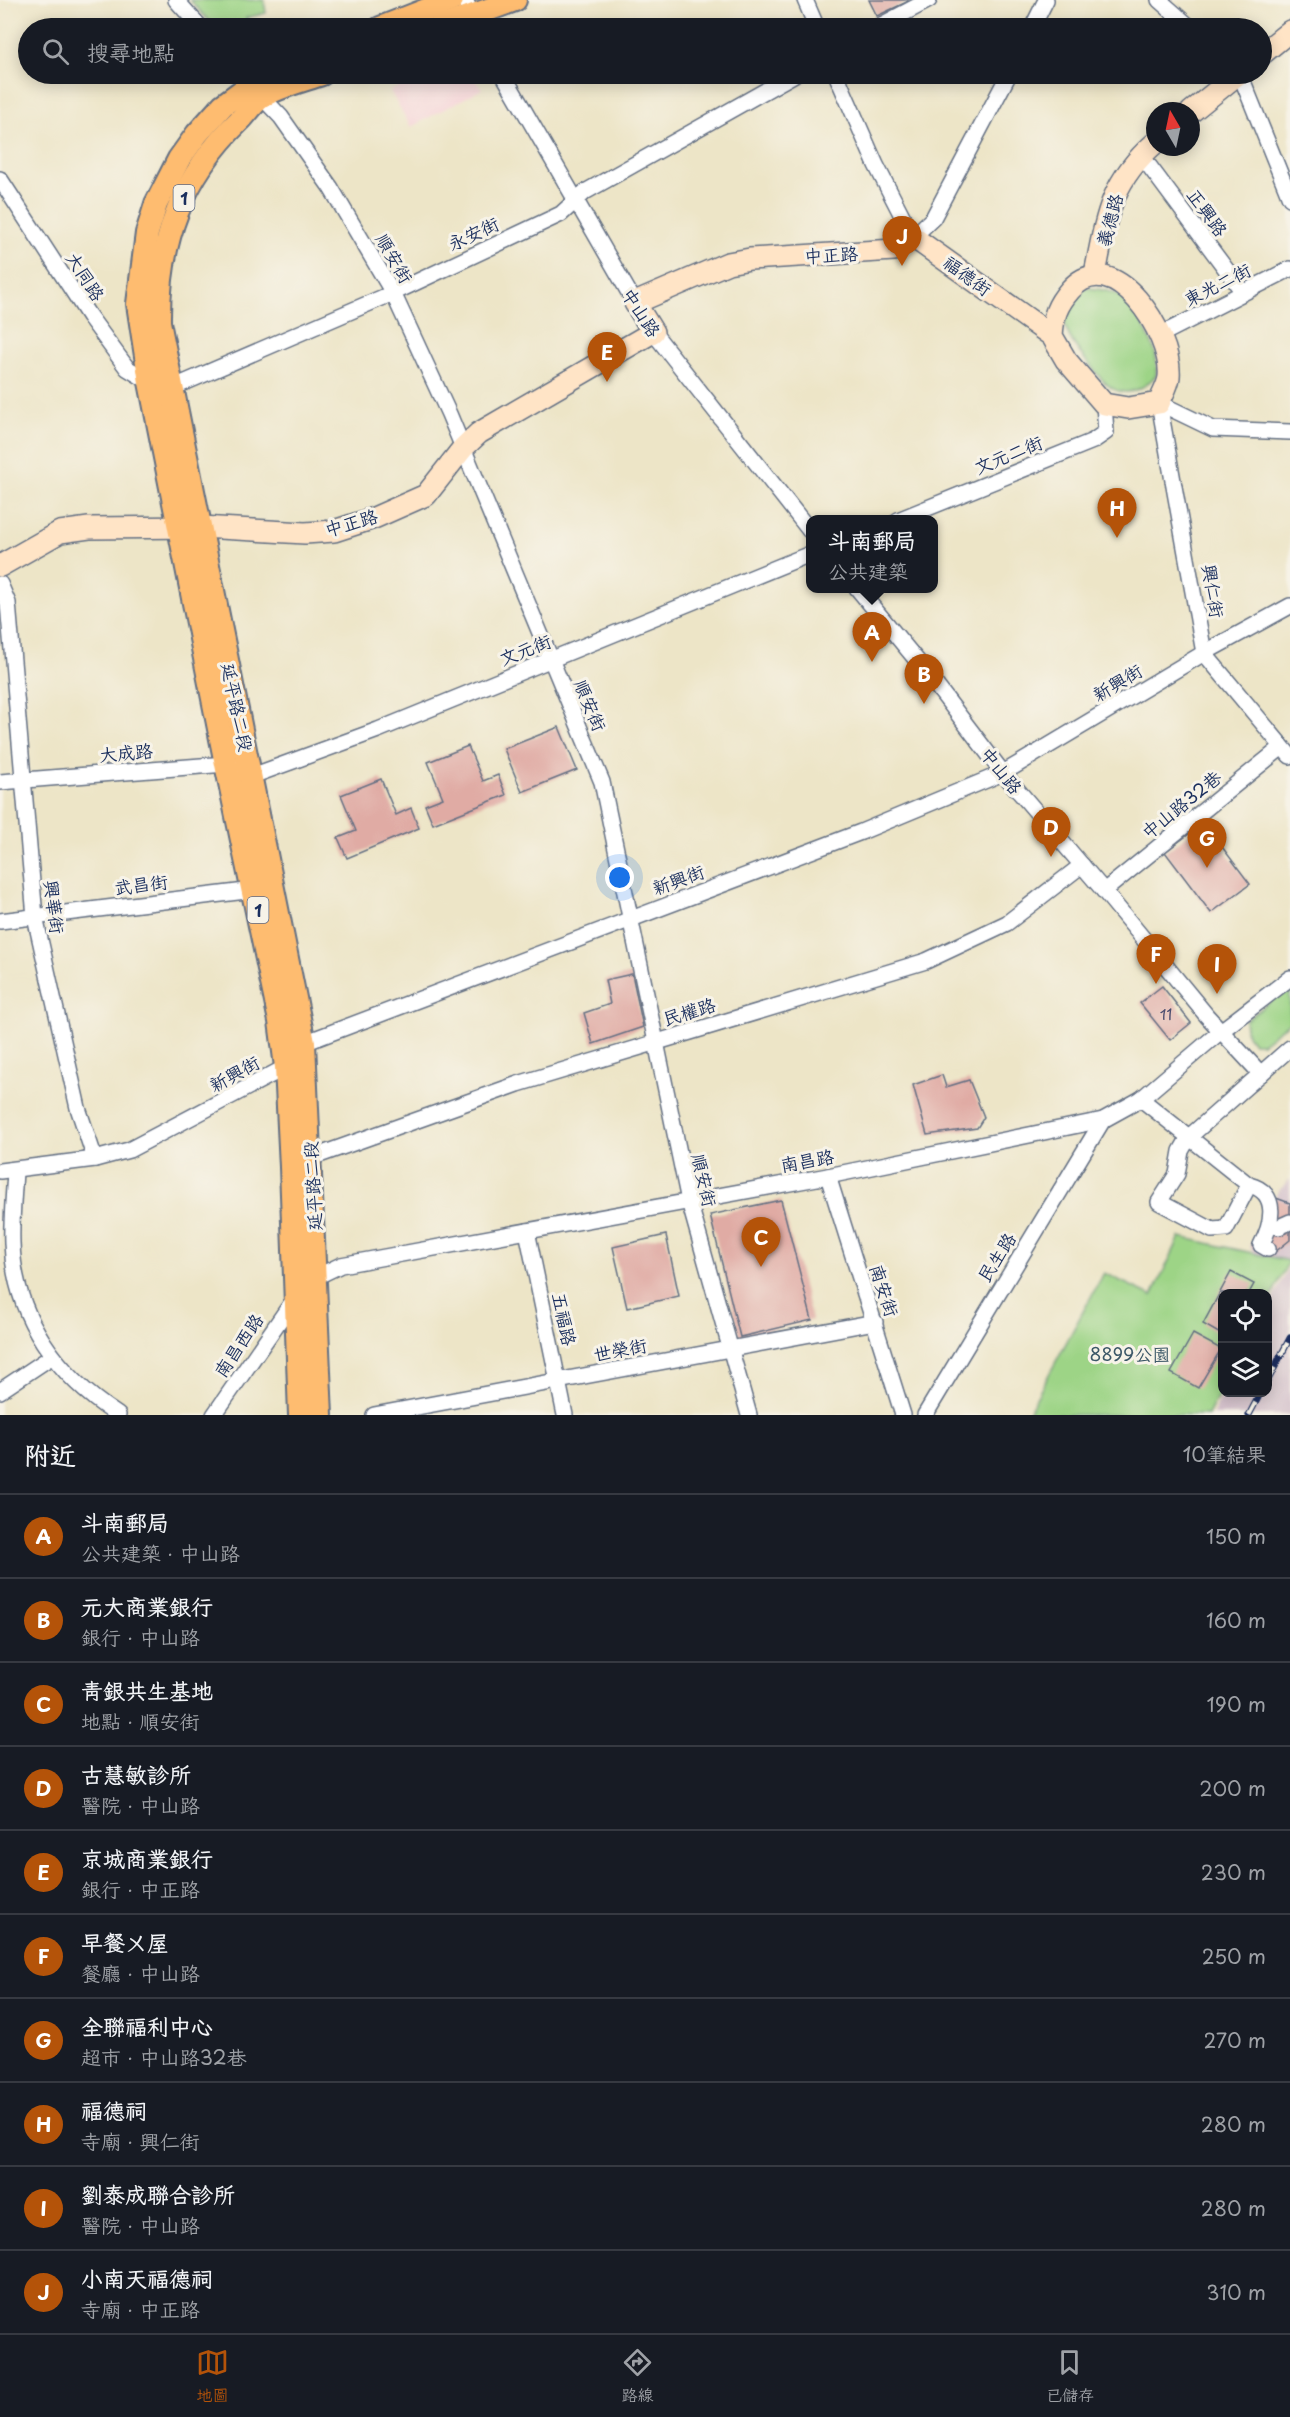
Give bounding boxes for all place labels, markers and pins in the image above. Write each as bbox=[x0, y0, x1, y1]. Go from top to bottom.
pin: J bbox=[882, 216, 922, 266]
pin: E bbox=[588, 332, 626, 382]
pin: H bbox=[1098, 488, 1136, 538]
pin: A bbox=[852, 612, 892, 662]
pin: B bbox=[904, 654, 944, 704]
pin: D bbox=[1032, 808, 1070, 857]
pin: G bbox=[1188, 818, 1226, 868]
pin: F bbox=[1136, 934, 1176, 984]
pin: I bbox=[1198, 944, 1236, 994]
pin: C bbox=[742, 1218, 780, 1267]

